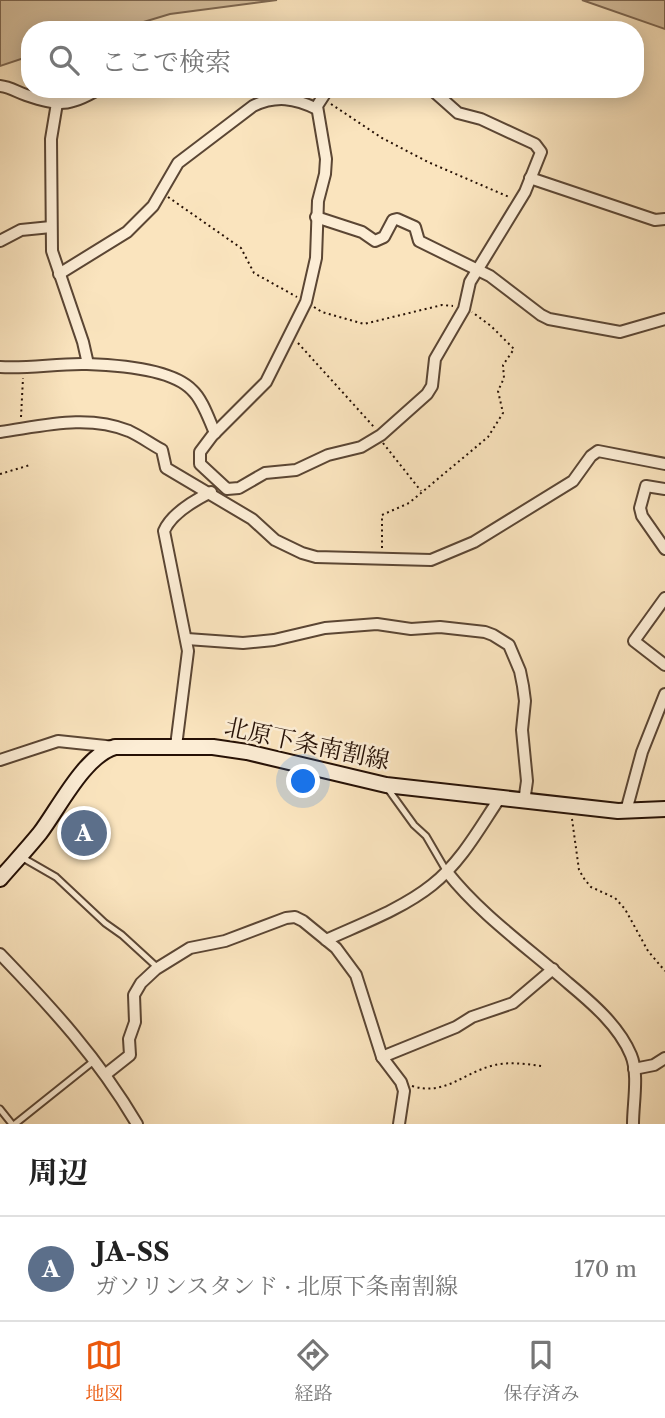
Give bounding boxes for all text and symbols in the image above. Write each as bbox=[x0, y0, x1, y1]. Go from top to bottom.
search box bbox=[21, 21, 644, 98]
icon: search bbox=[45, 41, 83, 79]
text: ここで検索 bbox=[101, 46, 231, 78]
street label: 北原下条南割線 bbox=[222, 712, 392, 775]
your location bbox=[286, 764, 320, 798]
pin: A bbox=[61, 807, 107, 859]
text: 周辺 bbox=[28, 1154, 88, 1191]
text: JA-SS bbox=[95, 1236, 170, 1268]
text: A bbox=[42, 1255, 60, 1283]
text: 170 m bbox=[574, 1255, 637, 1283]
text: ガソリンスタンド · 北原下条南割線 bbox=[95, 1272, 458, 1300]
tab: 地図 bbox=[85, 1336, 124, 1405]
tab: 経路 bbox=[294, 1336, 333, 1405]
tab: 保存済み bbox=[503, 1336, 580, 1405]

